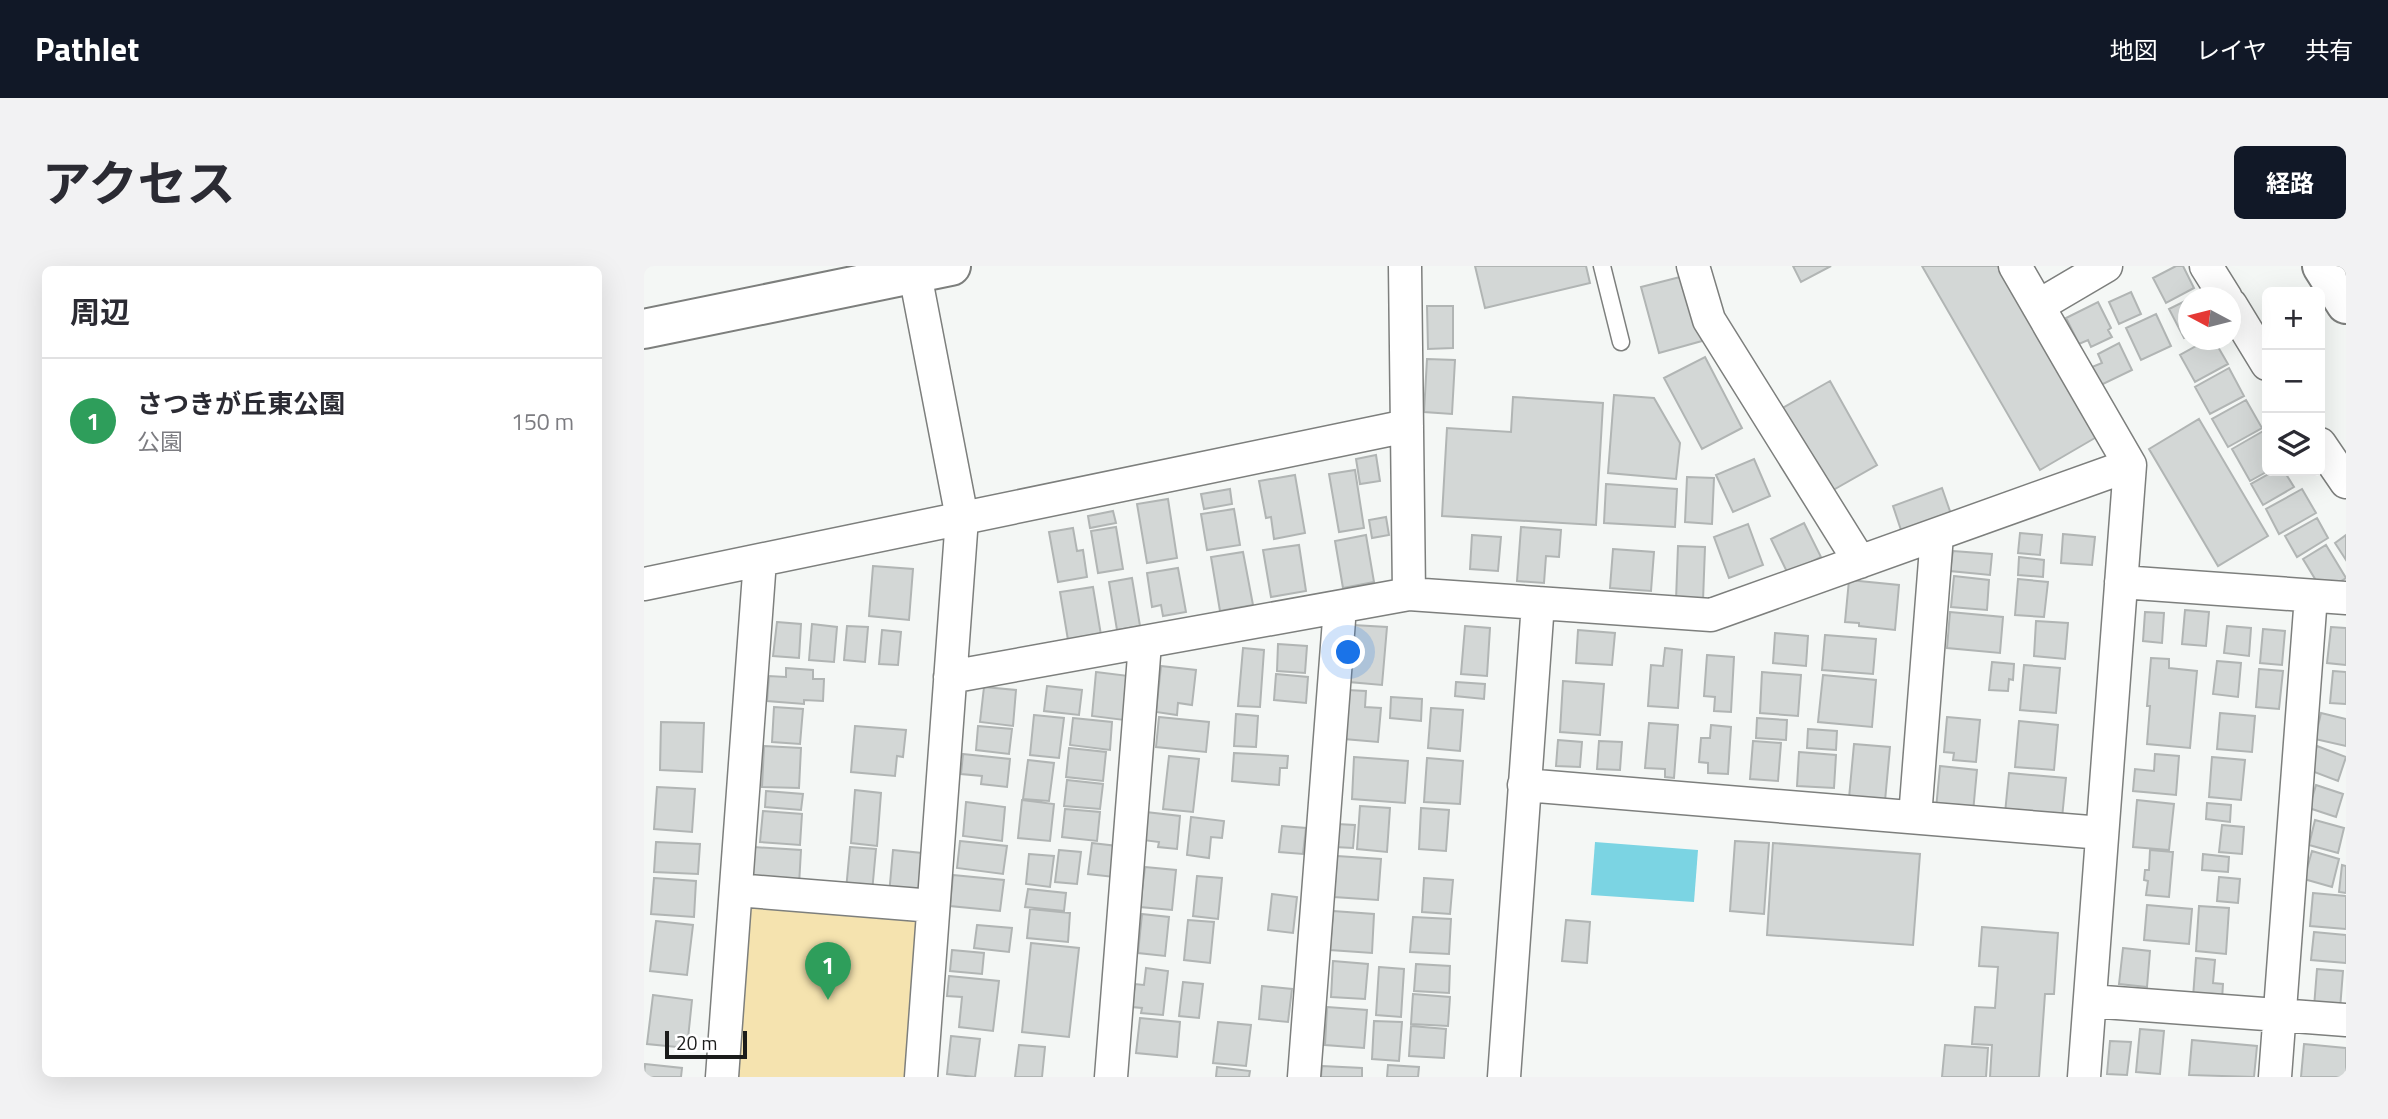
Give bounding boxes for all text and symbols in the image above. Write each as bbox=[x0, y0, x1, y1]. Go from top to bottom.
text: Pathlet bbox=[35, 24, 139, 74]
text: 地図 bbox=[2110, 32, 2158, 68]
text: レイヤ bbox=[2196, 32, 2267, 68]
text: 共有 bbox=[2305, 32, 2353, 68]
text: アクセス bbox=[42, 145, 236, 220]
button: 経路 bbox=[2234, 146, 2346, 219]
north arrow bbox=[2178, 287, 2241, 350]
map controls bbox=[2262, 287, 2325, 476]
button: + bbox=[2262, 287, 2325, 350]
text: 周辺 bbox=[70, 289, 130, 335]
button: − bbox=[2262, 350, 2325, 413]
text: さつきが丘東公園 bbox=[137, 384, 345, 423]
text: 1 bbox=[87, 404, 99, 439]
text: 150 m bbox=[511, 404, 574, 439]
button: layers bbox=[2262, 413, 2325, 476]
text: 公園 bbox=[137, 424, 183, 459]
your location bbox=[1331, 635, 1365, 669]
pin: 1 bbox=[805, 942, 851, 1000]
scale bar bbox=[665, 1028, 747, 1060]
text: 20 m bbox=[676, 1028, 717, 1057]

